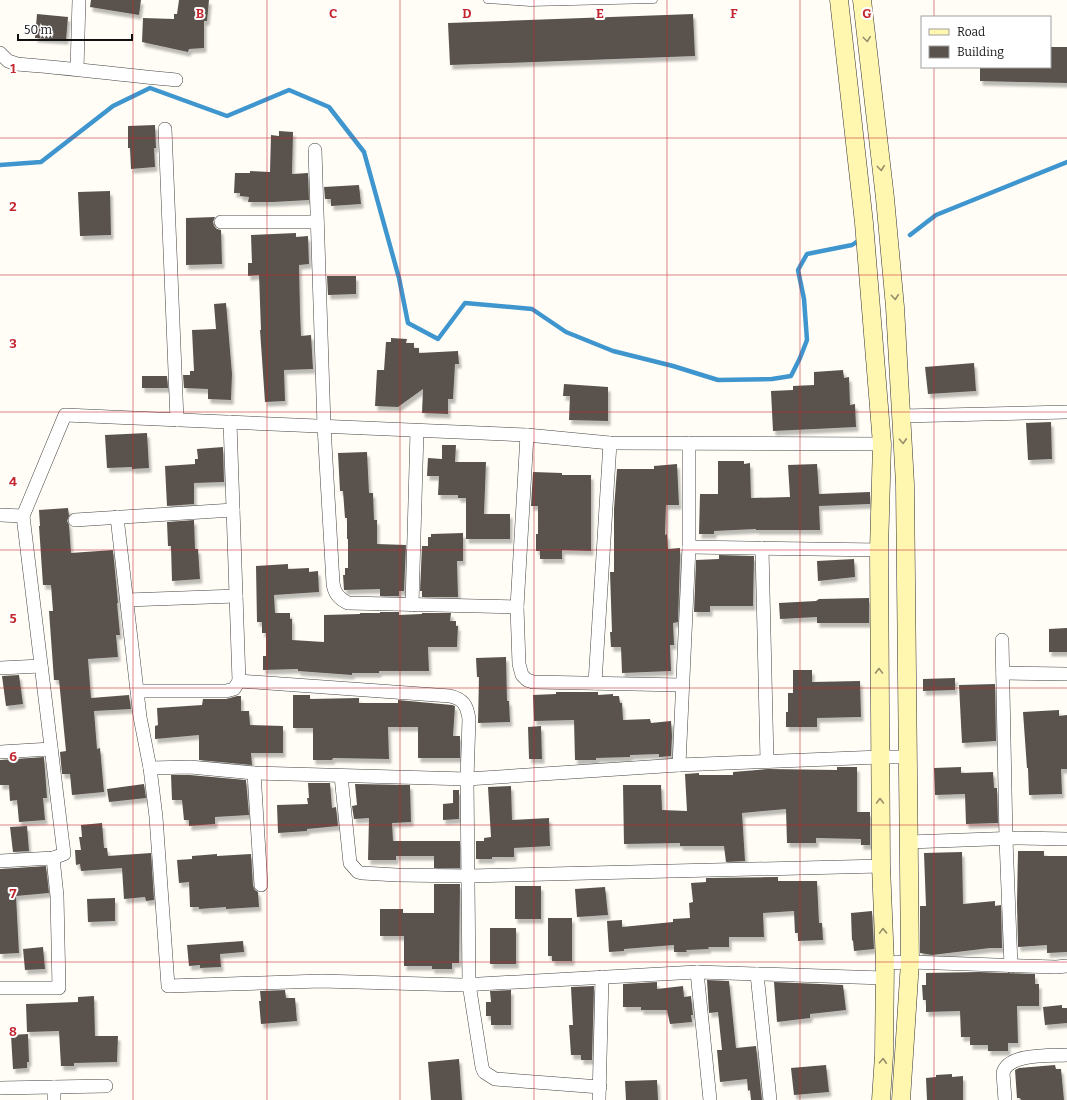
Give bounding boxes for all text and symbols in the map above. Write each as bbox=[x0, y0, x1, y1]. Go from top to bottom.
text: B bbox=[196, 6, 204, 21]
text: C bbox=[329, 6, 337, 21]
text: D bbox=[462, 6, 472, 21]
text: E bbox=[596, 6, 604, 21]
text: F bbox=[730, 6, 738, 21]
text: G bbox=[862, 6, 872, 21]
scale bar bbox=[18, 16, 132, 42]
legend bbox=[921, 16, 1051, 68]
text: 50 m bbox=[24, 23, 53, 37]
text: Road bbox=[957, 25, 985, 39]
one-way arrow bbox=[862, 36, 871, 42]
text: Building bbox=[957, 45, 1004, 59]
text: 1 bbox=[10, 61, 16, 76]
one-way arrow bbox=[877, 165, 886, 171]
text: 2 bbox=[9, 199, 17, 214]
one-way arrow bbox=[890, 294, 899, 300]
text: 3 bbox=[9, 336, 17, 351]
one-way arrow bbox=[899, 438, 908, 444]
text: 4 bbox=[9, 474, 17, 489]
text: 5 bbox=[9, 611, 17, 626]
one-way arrow bbox=[875, 668, 883, 674]
text: 6 bbox=[9, 749, 17, 764]
one-way arrow bbox=[876, 798, 884, 804]
text: 7 bbox=[10, 886, 17, 901]
one-way arrow bbox=[879, 928, 888, 934]
text: 8 bbox=[9, 1024, 17, 1039]
one-way arrow bbox=[879, 1058, 888, 1064]

